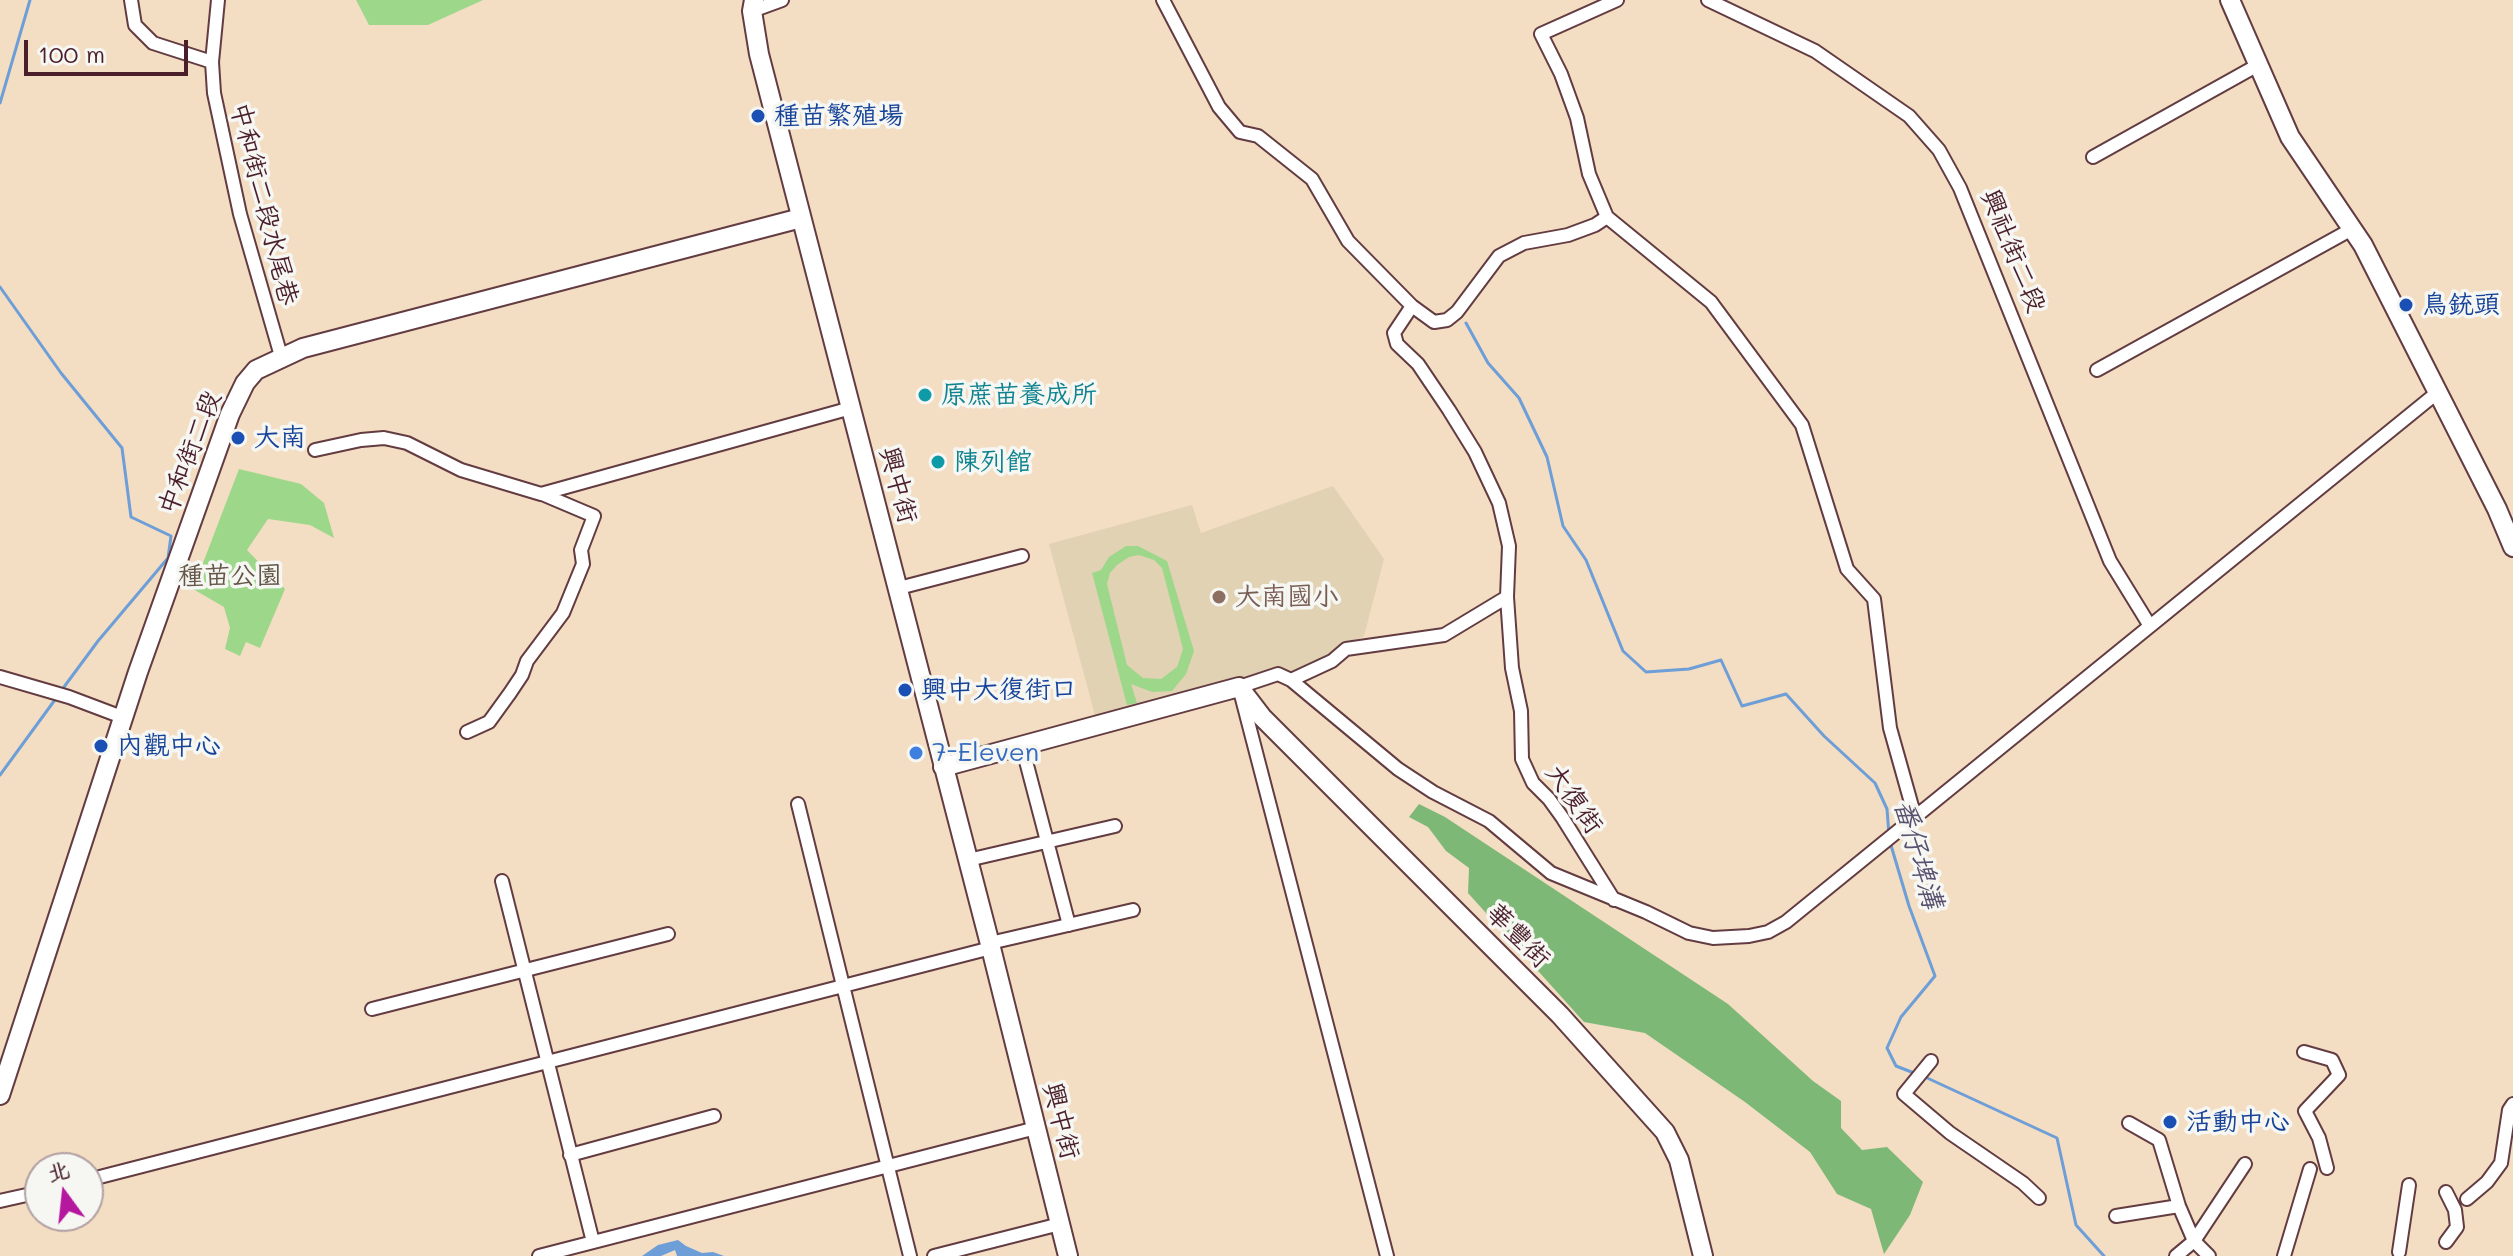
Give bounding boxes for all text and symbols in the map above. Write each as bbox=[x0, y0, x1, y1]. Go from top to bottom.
scale bar bbox=[28, 24, 192, 74]
text: 100 m bbox=[38, 38, 105, 69]
street label: 中和街二段水尾巷 bbox=[224, 99, 304, 309]
place label: 種苗繁殖場 bbox=[774, 100, 904, 132]
marker: 種苗繁殖場 bbox=[749, 107, 767, 125]
street label: 興社街二段 bbox=[1974, 185, 2052, 317]
place label: 鳥銃頭 bbox=[2422, 289, 2500, 321]
marker: 鳥銃頭 bbox=[2397, 296, 2415, 314]
place label: 原蔗苗養成所 bbox=[941, 379, 1097, 411]
marker: 原蔗苗養成所 bbox=[916, 386, 934, 404]
street label: 中和街二段 bbox=[152, 387, 228, 519]
place label: 大南 bbox=[254, 422, 306, 454]
marker: 大南 bbox=[229, 429, 247, 447]
street label: 興中街 bbox=[873, 443, 923, 527]
place label: 陳列館 bbox=[954, 446, 1032, 478]
marker: 陳列館 bbox=[929, 453, 947, 471]
park label: 種苗公園 bbox=[178, 560, 282, 592]
place label: 大南國小 bbox=[1235, 581, 1339, 613]
marker: 大南國小 bbox=[1210, 588, 1228, 606]
place label: 興中大復街口 bbox=[921, 674, 1077, 706]
marker: 興中大復街口 bbox=[896, 681, 914, 699]
place label: 內觀中心 bbox=[117, 730, 221, 762]
marker: 內觀中心 bbox=[92, 737, 110, 755]
place label: 7-Eleven bbox=[932, 737, 1039, 769]
marker: 7-Eleven bbox=[907, 744, 925, 762]
street label: 大復街 bbox=[1539, 758, 1609, 840]
water label: 番仔埤溝 bbox=[1886, 796, 1950, 912]
street label: 華豐街 bbox=[1479, 897, 1557, 975]
street label: 興中街 bbox=[1036, 1079, 1086, 1163]
place label: 活動中心 bbox=[2186, 1106, 2290, 1138]
marker: 活動中心 bbox=[2161, 1113, 2179, 1131]
north arrow bbox=[24, 1152, 104, 1232]
text: 北 bbox=[44, 1153, 73, 1187]

